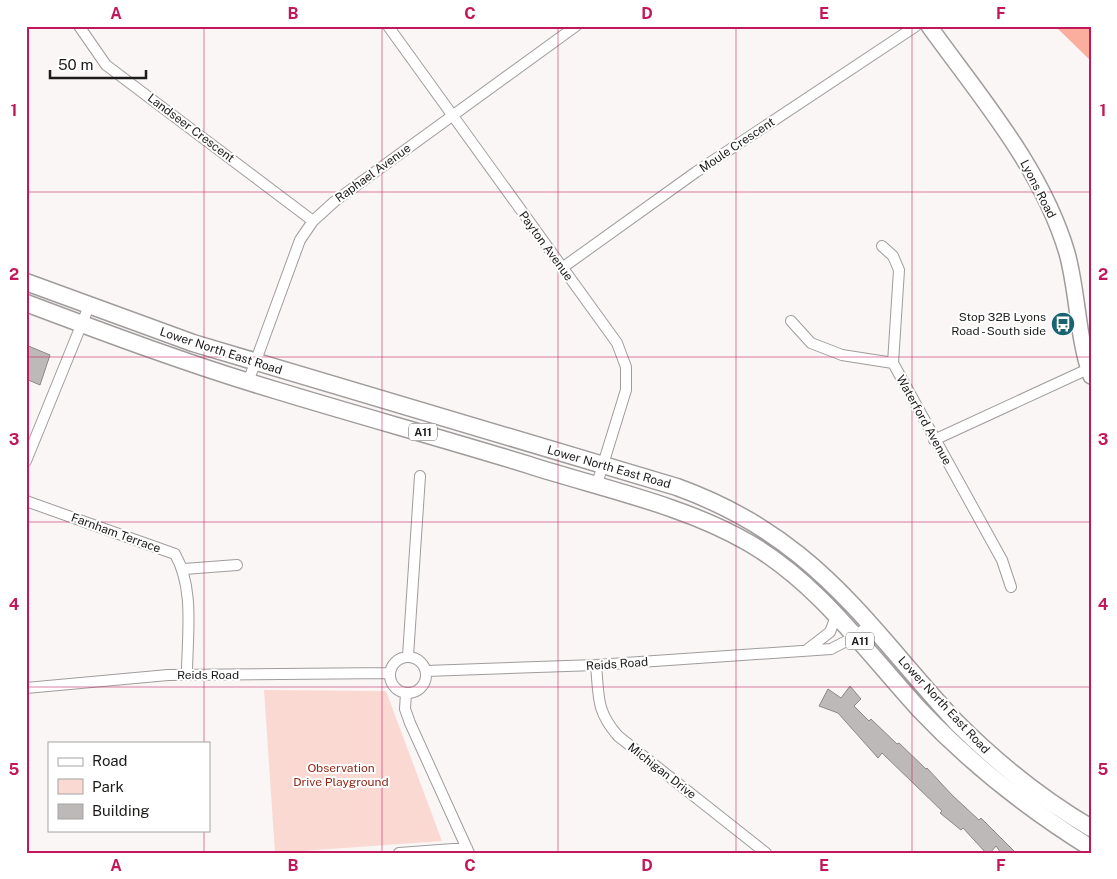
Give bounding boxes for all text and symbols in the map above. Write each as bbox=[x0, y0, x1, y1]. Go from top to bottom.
text: A bbox=[110, 4, 122, 23]
text: B bbox=[288, 4, 299, 23]
text: C bbox=[464, 4, 476, 23]
text: D bbox=[641, 4, 653, 23]
text: E bbox=[819, 4, 829, 23]
text: F bbox=[996, 4, 1006, 23]
scale bar bbox=[50, 48, 146, 80]
text: 50 m bbox=[58, 56, 93, 73]
street label: Landseer Crescent bbox=[145, 91, 237, 165]
text: 1 bbox=[11, 101, 17, 120]
text: 1 bbox=[1100, 101, 1106, 120]
street label: Moule Crescent bbox=[697, 115, 778, 175]
street label: Raphael Avenue bbox=[333, 141, 414, 205]
street label: Lyons Road bbox=[1017, 157, 1059, 221]
street label: Payton Avenue bbox=[516, 208, 576, 284]
text: 2 bbox=[9, 265, 19, 284]
text: 2 bbox=[1098, 265, 1108, 284]
place label: Stop 32B Lyons Road - South side bbox=[951, 310, 1046, 338]
bus stop icon: Stop 32B Lyons Road - South side bbox=[1050, 311, 1076, 337]
street label: Lower North East Road bbox=[158, 325, 284, 377]
street label: Waterford Avenue bbox=[893, 373, 955, 468]
road number: A11 bbox=[409, 424, 437, 441]
text: 3 bbox=[9, 430, 19, 449]
text: 3 bbox=[1098, 430, 1108, 449]
street label: Lower North East Road bbox=[546, 443, 672, 491]
street label: Farnham Terrace bbox=[69, 510, 163, 556]
text: 4 bbox=[9, 595, 20, 614]
text: 4 bbox=[1098, 595, 1109, 614]
road number: A11 bbox=[846, 632, 874, 649]
street label: Lower North East Road bbox=[895, 654, 993, 756]
street label: Reids Road bbox=[585, 655, 649, 673]
street label: Reids Road bbox=[177, 668, 239, 682]
street label: Michigan Drive bbox=[625, 740, 699, 802]
legend bbox=[48, 742, 210, 832]
text: Road bbox=[92, 752, 128, 769]
text: 5 bbox=[9, 760, 20, 779]
text: 5 bbox=[1098, 760, 1109, 779]
park label: Observation Drive Playground bbox=[293, 761, 389, 789]
text: Park bbox=[92, 778, 124, 795]
text: Building bbox=[92, 802, 150, 819]
text: A bbox=[110, 856, 122, 875]
text: B bbox=[288, 856, 299, 875]
text: C bbox=[464, 856, 476, 875]
text: D bbox=[641, 856, 653, 875]
text: E bbox=[819, 856, 829, 875]
text: F bbox=[996, 856, 1006, 875]

